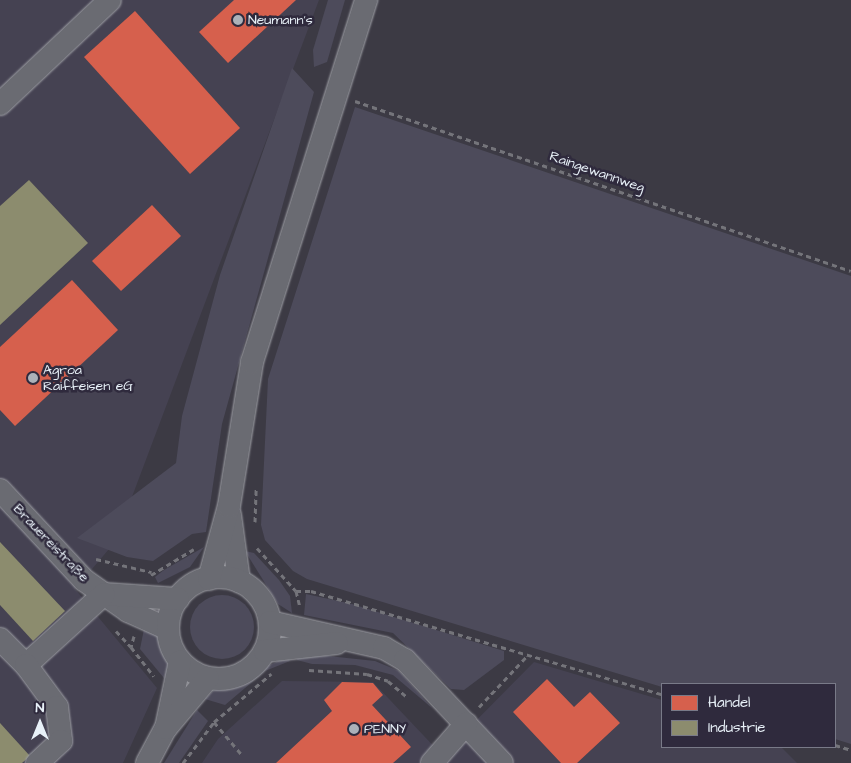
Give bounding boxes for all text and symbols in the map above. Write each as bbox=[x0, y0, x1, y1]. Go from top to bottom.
place label: Neumann’s bbox=[248, 12, 313, 28]
marker: Neumann’s bbox=[232, 14, 244, 26]
street label: Raingewannweg bbox=[547, 148, 647, 196]
place label: Agroa Raiffeisen eG bbox=[43, 362, 133, 394]
marker: Agroa Raiffeisen eG bbox=[27, 372, 39, 384]
street label: Brauereistraße bbox=[10, 500, 92, 586]
legend bbox=[661, 683, 836, 748]
text: Handel bbox=[708, 692, 750, 713]
north arrow bbox=[15, 698, 65, 748]
text: N bbox=[36, 698, 44, 718]
text: Industrie bbox=[708, 717, 765, 738]
place label: PENNY bbox=[364, 721, 406, 737]
marker: PENNY bbox=[348, 723, 360, 735]

